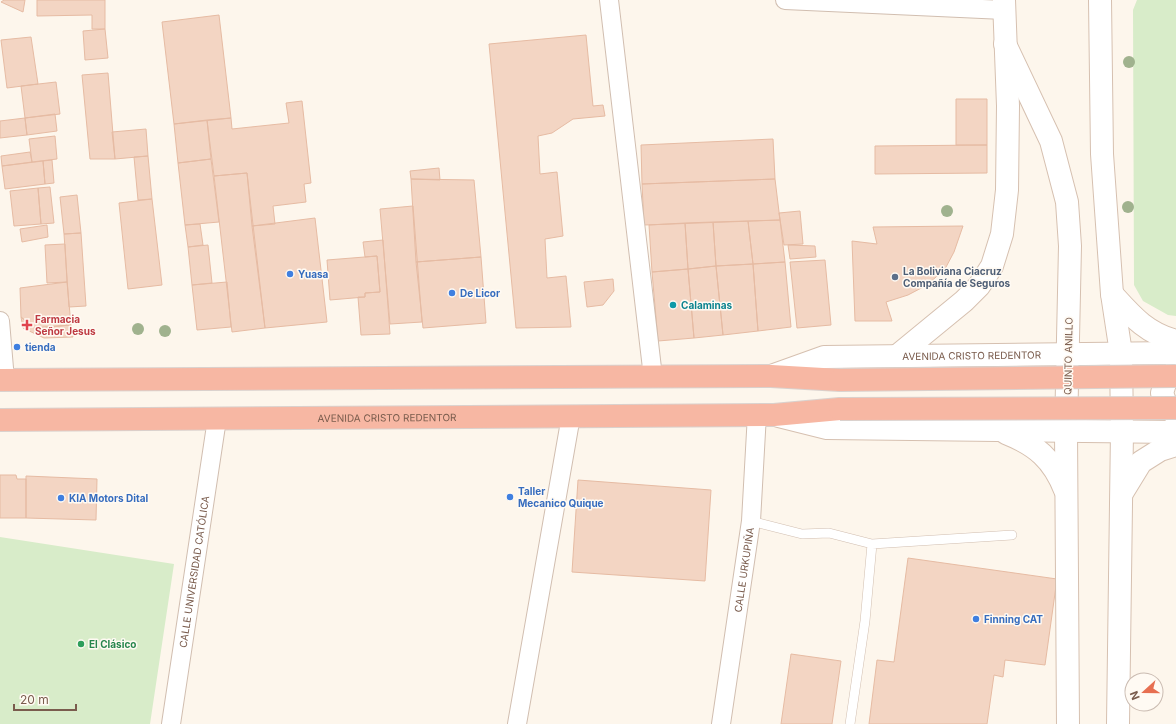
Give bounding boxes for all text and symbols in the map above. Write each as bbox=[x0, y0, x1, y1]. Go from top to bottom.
place label: La Boliviana Ciacruz Compañía de Seguros bbox=[903, 265, 1011, 290]
place label: Yuasa bbox=[298, 268, 329, 280]
marker: Yuasa bbox=[285, 269, 295, 279]
marker: La Boliviana Ciacruz Compañía de Seguros bbox=[890, 272, 900, 282]
place label: De Licor bbox=[460, 287, 500, 299]
marker: De Licor bbox=[447, 288, 457, 298]
place label: Calaminas bbox=[681, 299, 733, 311]
marker: Calaminas bbox=[668, 300, 678, 310]
place label: Farmacia Señor Jesus bbox=[35, 313, 96, 337]
street label: QUINTO ANILLO bbox=[1061, 317, 1075, 395]
marker: Farmacia Señor Jesus bbox=[22, 320, 32, 330]
place label: tienda bbox=[25, 341, 56, 353]
marker: tienda bbox=[12, 342, 22, 352]
street label: AVENIDA CRISTO REDENTOR bbox=[902, 349, 1042, 362]
street label: AVENIDA CRISTO REDENTOR bbox=[317, 411, 457, 424]
place label: Taller Mecanico Quique bbox=[518, 485, 604, 509]
place label: KIA Motors Dital bbox=[69, 492, 148, 504]
marker: Taller Mecanico Quique bbox=[505, 492, 515, 502]
marker: KIA Motors Dital bbox=[56, 493, 66, 503]
street label: CALLE UNIVERSIDAD CATÓLICA bbox=[177, 495, 211, 649]
street label: CALLE URKUPIÑA bbox=[732, 526, 756, 613]
place label: Finning CAT bbox=[984, 613, 1043, 626]
marker: Finning CAT bbox=[971, 614, 981, 624]
place label: El Clásico bbox=[89, 638, 136, 650]
marker: El Clásico bbox=[76, 639, 86, 649]
north arrow bbox=[1124, 672, 1164, 712]
scale bar bbox=[14, 686, 76, 712]
text: N bbox=[1127, 689, 1143, 702]
text: 20 m bbox=[20, 692, 49, 707]

